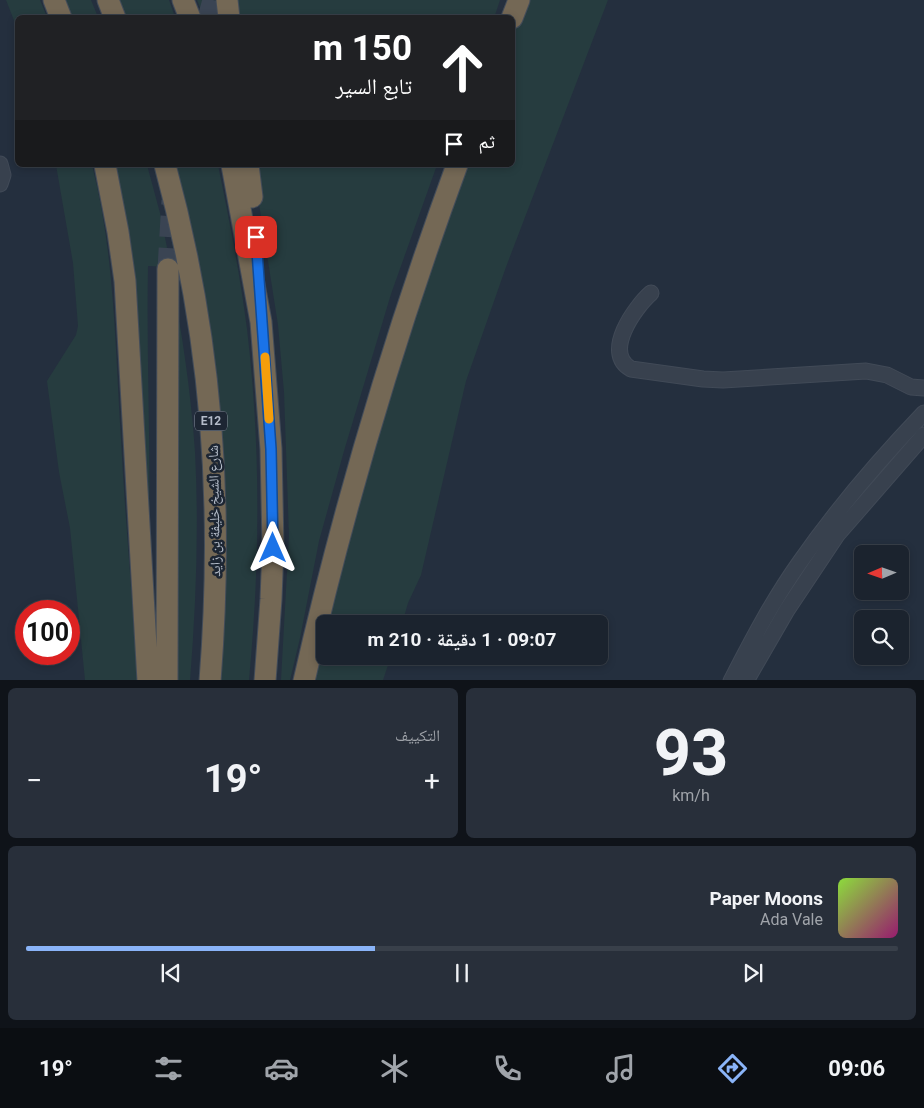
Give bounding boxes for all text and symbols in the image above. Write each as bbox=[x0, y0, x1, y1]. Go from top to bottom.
text: 150 m bbox=[313, 28, 412, 69]
icon: ahead bbox=[430, 35, 495, 100]
text: تابع السير bbox=[336, 74, 412, 99]
icon: arrive bbox=[440, 130, 468, 158]
text: ثم bbox=[478, 130, 495, 153]
pin bbox=[235, 216, 277, 258]
icon: arrive bbox=[242, 223, 270, 251]
road number: E12 bbox=[195, 412, 227, 431]
street label: شارع الشيخ خليفة بن زايد bbox=[205, 445, 225, 577]
position arrow bbox=[246, 521, 298, 573]
north arrow bbox=[854, 545, 909, 600]
map controls bbox=[854, 545, 909, 665]
speed limit sign: 100 bbox=[15, 600, 80, 665]
button: search bbox=[854, 610, 909, 665]
text: 09:07 · 1 دقيقة · 210 m bbox=[368, 628, 556, 651]
text: 93 bbox=[654, 715, 728, 791]
text: التكييف bbox=[395, 726, 440, 745]
text: 19° bbox=[204, 757, 262, 801]
text: − bbox=[26, 764, 42, 797]
text: + bbox=[424, 764, 440, 797]
text: km/h bbox=[672, 786, 710, 805]
text: Paper Moons bbox=[710, 887, 823, 910]
text: Ada Vale bbox=[760, 910, 823, 929]
icon: previous bbox=[157, 959, 185, 987]
icon: pause bbox=[448, 959, 476, 987]
icon: next bbox=[739, 959, 767, 987]
icon: filters bbox=[151, 1051, 186, 1086]
icon: car bbox=[264, 1051, 299, 1086]
icon: climate bbox=[377, 1051, 412, 1086]
icon: phone bbox=[490, 1051, 525, 1086]
icon: music bbox=[603, 1051, 638, 1086]
icon: directions bbox=[715, 1051, 750, 1086]
text: 19° bbox=[39, 1056, 73, 1081]
text: 09:06 bbox=[828, 1056, 885, 1081]

